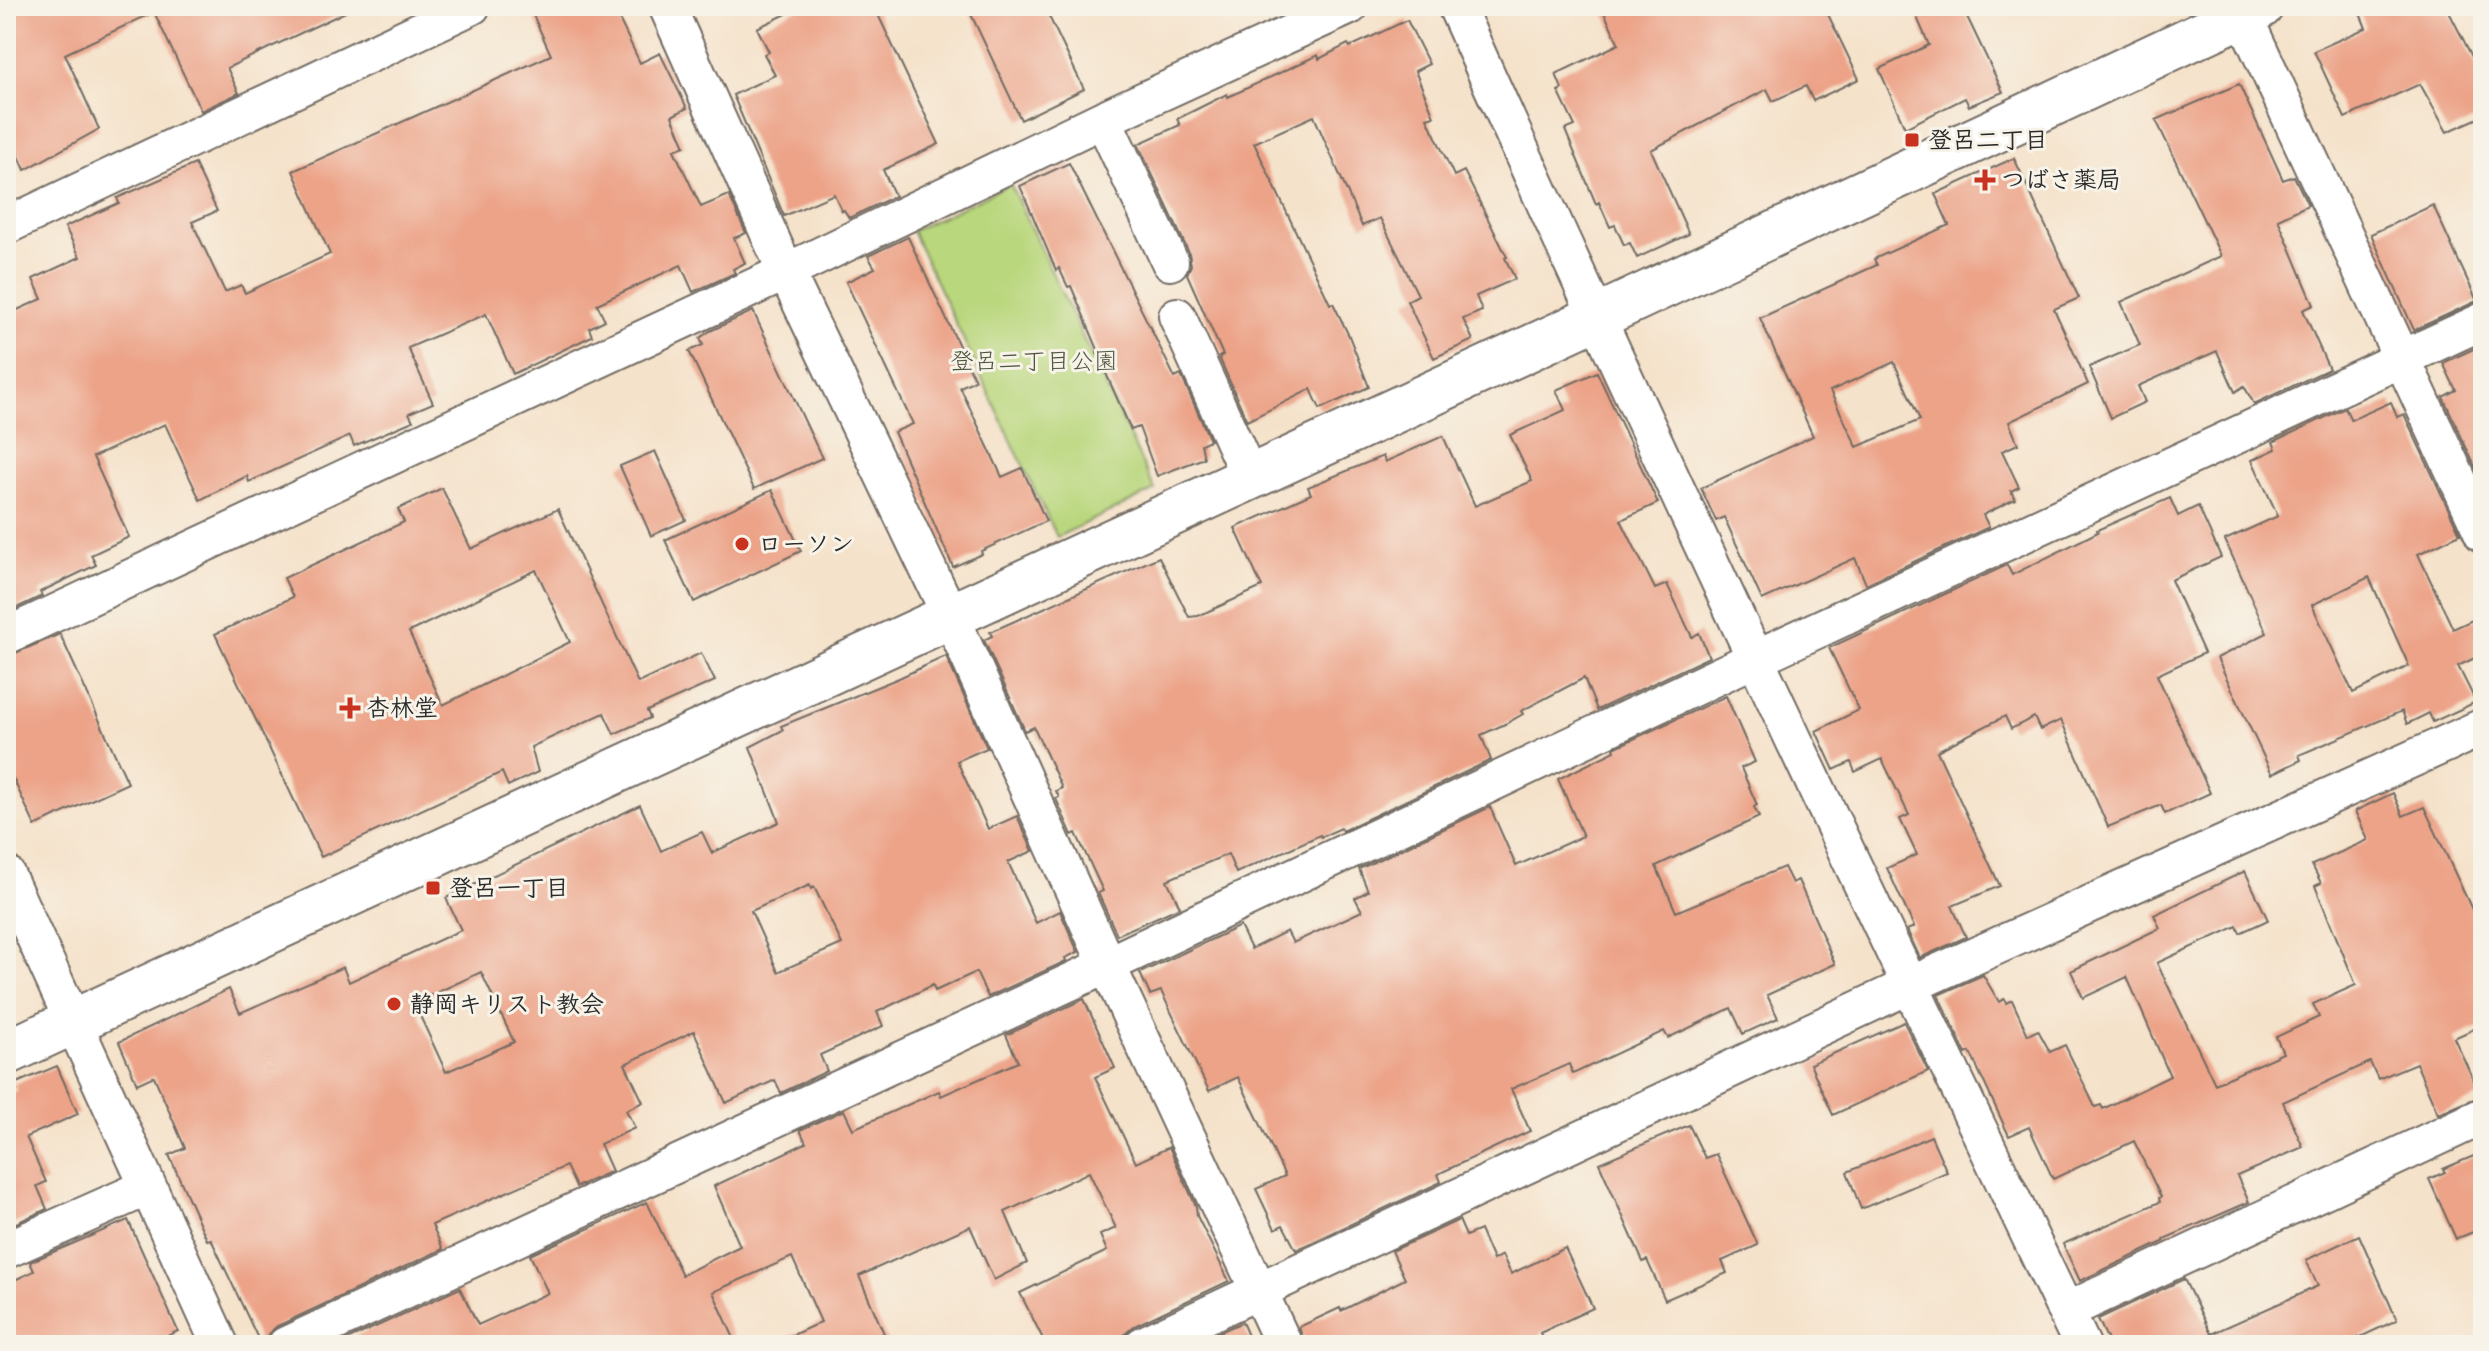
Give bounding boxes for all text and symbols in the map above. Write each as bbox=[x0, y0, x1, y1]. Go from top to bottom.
place label: 登呂二丁目 bbox=[1928, 126, 2048, 155]
marker: 登呂二丁目 bbox=[1903, 131, 1921, 149]
place label: つばさ薬局 bbox=[2001, 166, 2121, 195]
marker: つばさ薬局 bbox=[1976, 171, 1994, 189]
park label: 登呂二丁目公園 bbox=[950, 347, 1118, 376]
place label: ローソン bbox=[758, 530, 854, 559]
marker: ローソン bbox=[733, 535, 751, 553]
place label: 杏林堂 bbox=[366, 694, 438, 723]
marker: 杏林堂 bbox=[341, 699, 359, 717]
place label: 登呂一丁目 bbox=[449, 874, 569, 903]
marker: 登呂一丁目 bbox=[424, 879, 442, 897]
place label: 静岡キリスト教会 bbox=[410, 990, 604, 1019]
marker: 静岡キリスト教会 bbox=[385, 995, 403, 1013]

